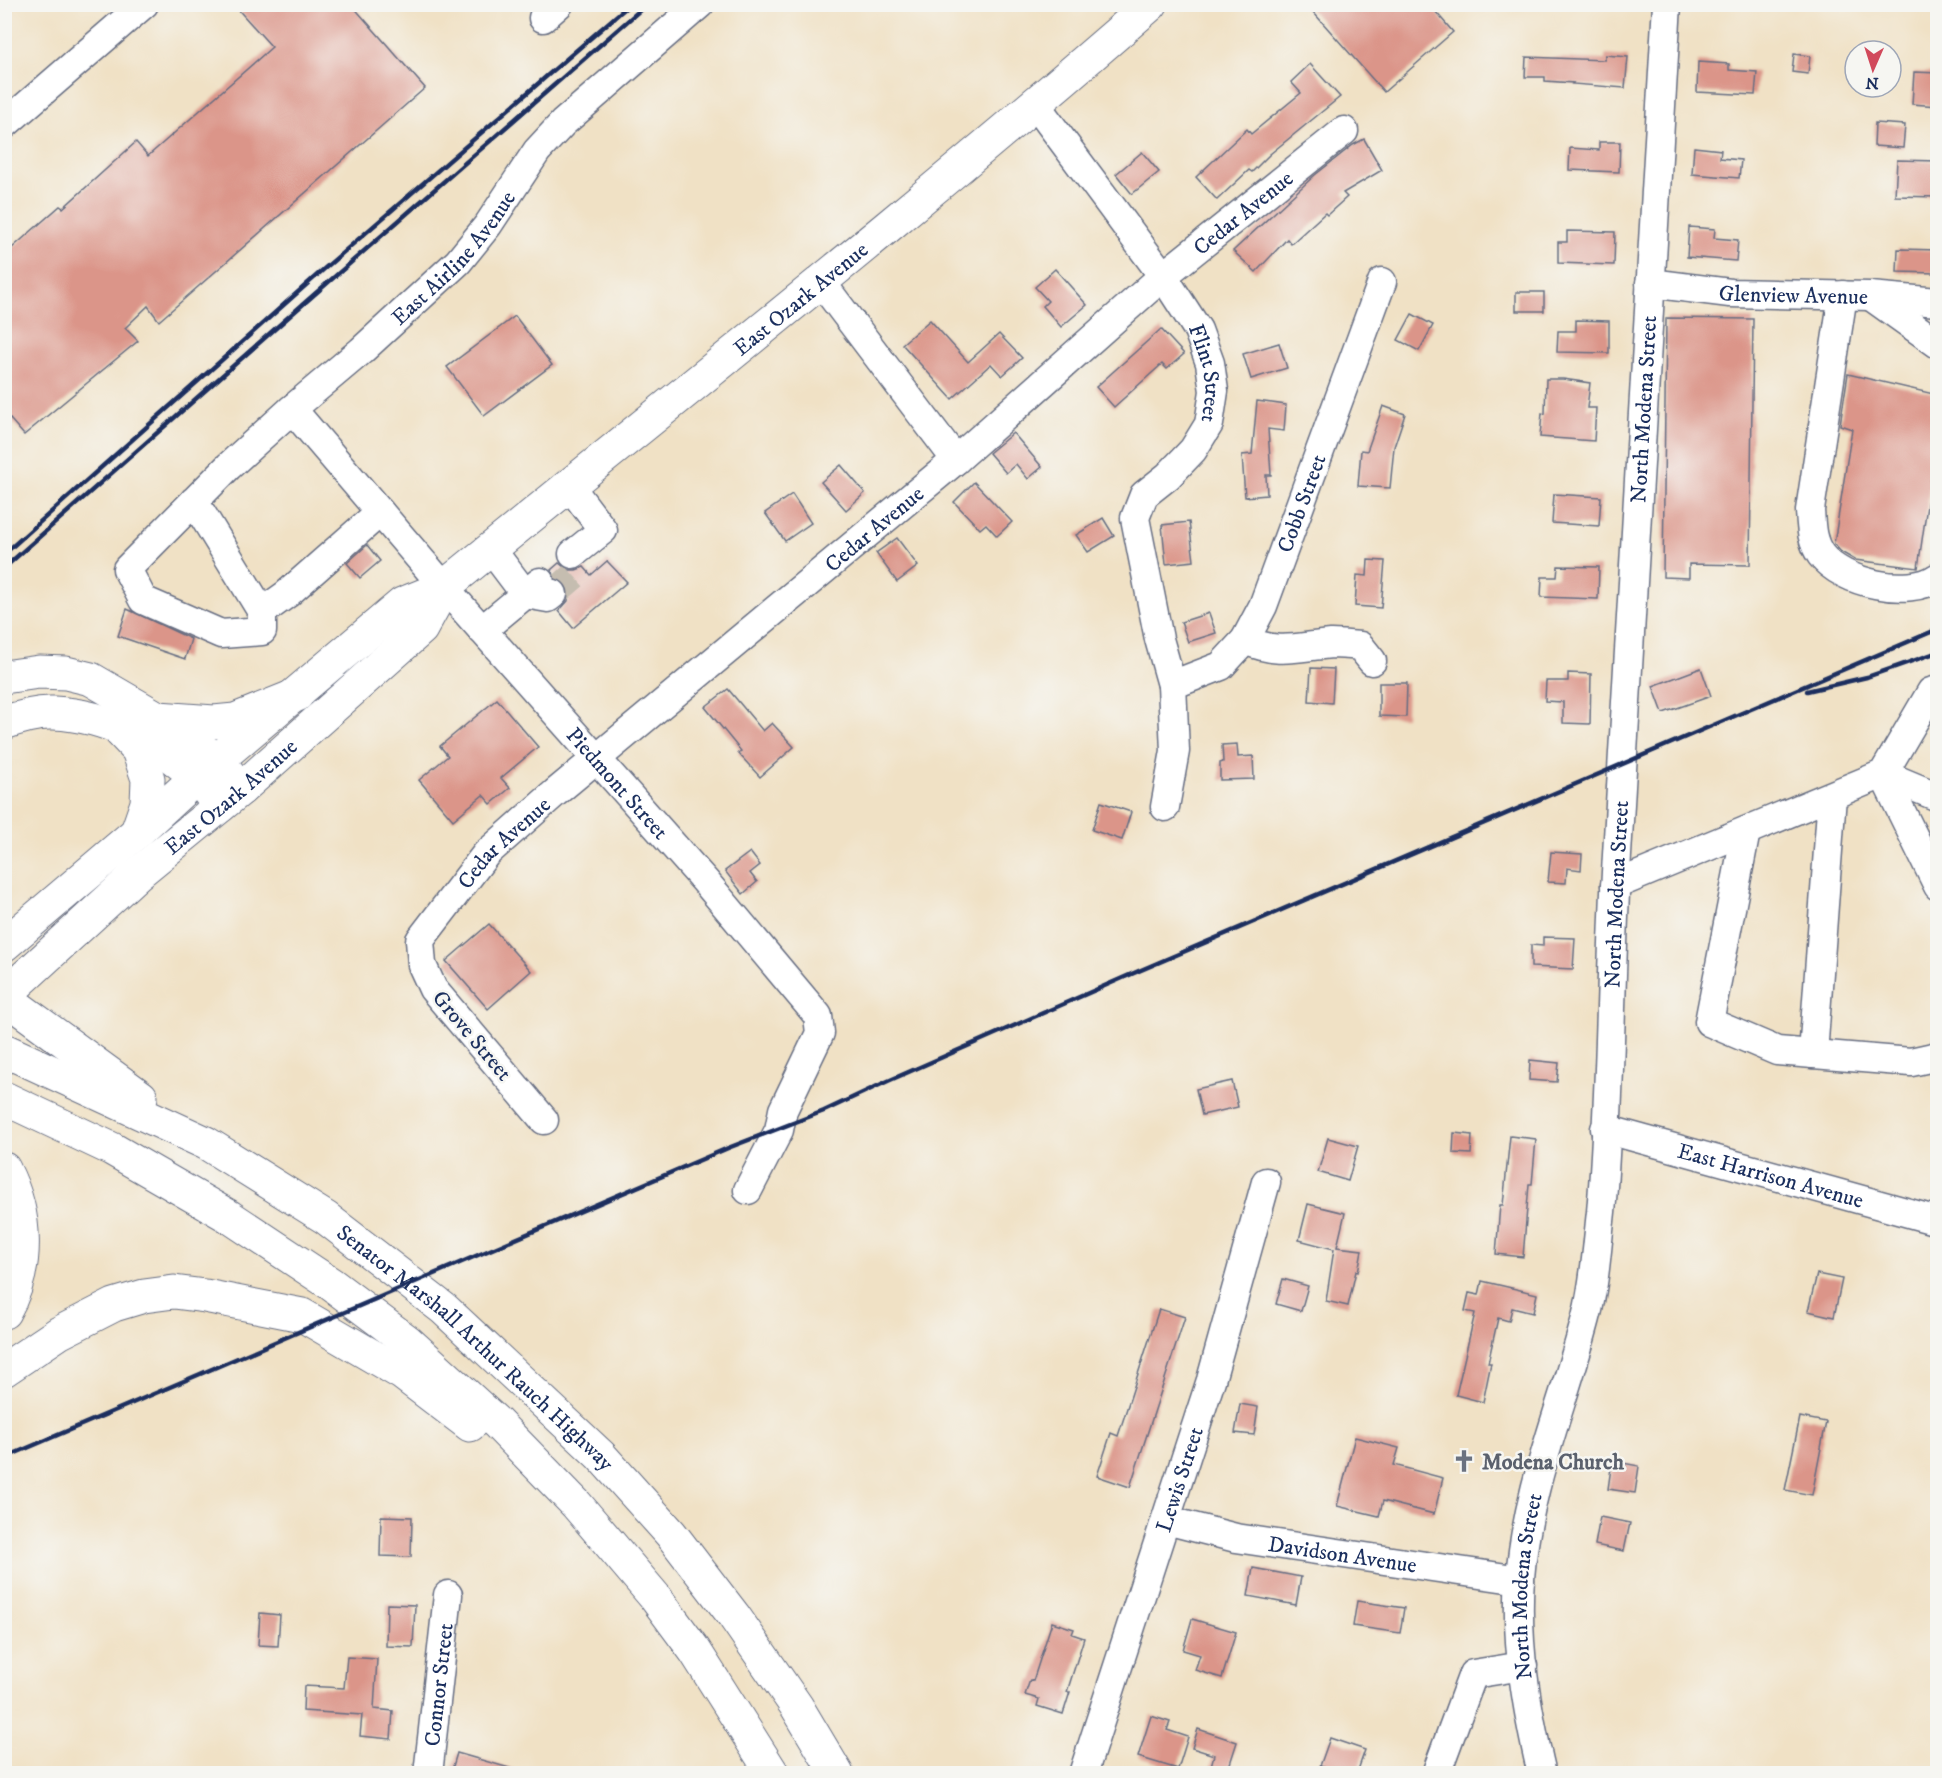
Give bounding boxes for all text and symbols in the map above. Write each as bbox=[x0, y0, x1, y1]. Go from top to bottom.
north arrow bbox=[1843, 39, 1903, 99]
text: N bbox=[1865, 73, 1879, 93]
street label: Cedar Avenue bbox=[1188, 165, 1299, 262]
street label: East Airline Avenue bbox=[386, 186, 522, 331]
street label: East Ozark Avenue bbox=[728, 237, 874, 362]
street label: Glenview Avenue bbox=[1717, 280, 1868, 311]
street label: North Modena Street bbox=[1625, 315, 1663, 504]
street label: Flint Street bbox=[1182, 320, 1226, 424]
street label: Cobb Street bbox=[1272, 451, 1333, 557]
street label: Cedar Avenue bbox=[820, 481, 930, 578]
street label: Piedmont Street bbox=[560, 722, 674, 846]
street label: East Ozark Avenue bbox=[159, 733, 303, 861]
street label: Cedar Avenue bbox=[452, 792, 556, 895]
street label: North Modena Street bbox=[1600, 800, 1635, 989]
street label: Grove Street bbox=[426, 985, 517, 1087]
street label: East Harrison Avenue bbox=[1674, 1138, 1866, 1215]
street label: Senator Marshall Arthur Rauch Highway bbox=[331, 1219, 620, 1477]
street label: Lewis Street bbox=[1151, 1424, 1210, 1536]
church icon: Modena Church bbox=[1451, 1448, 1477, 1474]
place label: Modena Church bbox=[1482, 1449, 1624, 1476]
street label: North Modena Street bbox=[1507, 1490, 1549, 1681]
street label: Davidson Avenue bbox=[1266, 1531, 1418, 1580]
street label: Connor Street bbox=[419, 1622, 460, 1748]

